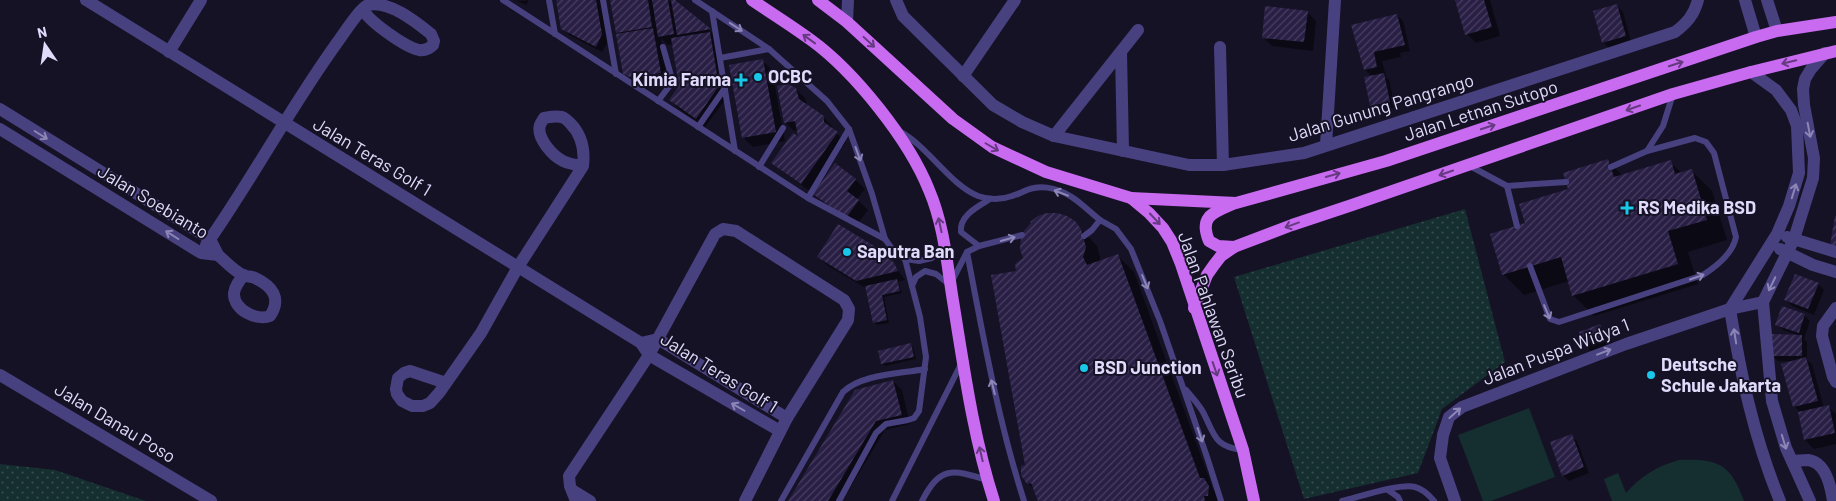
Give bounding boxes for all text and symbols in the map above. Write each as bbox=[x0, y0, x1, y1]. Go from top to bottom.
north arrow bbox=[20, 20, 70, 70]
one-way arrow bbox=[729, 22, 743, 32]
text: N bbox=[36, 23, 48, 41]
one-way arrow bbox=[803, 33, 816, 44]
one-way arrow bbox=[862, 36, 875, 48]
one-way arrow bbox=[1781, 58, 1797, 68]
one-way arrow bbox=[1667, 59, 1683, 68]
place label: OCBC bbox=[768, 65, 812, 87]
place label: Kimia Farma bbox=[632, 68, 731, 90]
street label: Jalan Gunung Pangrango bbox=[1285, 68, 1476, 146]
marker: OCBC bbox=[752, 71, 764, 83]
marker: Kimia Farma bbox=[735, 74, 747, 86]
street label: Jalan Letnan Sutopo bbox=[1401, 75, 1560, 145]
one-way arrow bbox=[1626, 104, 1641, 113]
street label: Jalan Teras Golf 1 bbox=[309, 112, 436, 200]
one-way arrow bbox=[1480, 121, 1496, 131]
one-way arrow bbox=[1804, 121, 1814, 137]
one-way arrow bbox=[34, 130, 48, 140]
one-way arrow bbox=[985, 142, 999, 152]
one-way arrow bbox=[854, 146, 863, 162]
street label: Jalan Soebianto bbox=[94, 159, 213, 243]
one-way arrow bbox=[1438, 168, 1454, 178]
one-way arrow bbox=[1325, 170, 1341, 180]
one-way arrow bbox=[1789, 183, 1799, 199]
one-way arrow bbox=[1054, 187, 1069, 197]
place label: RS Medika BSD bbox=[1638, 196, 1756, 218]
marker: RS Medika BSD bbox=[1620, 201, 1634, 215]
one-way arrow bbox=[1149, 213, 1161, 226]
one-way arrow bbox=[935, 218, 944, 234]
one-way arrow bbox=[1285, 221, 1300, 230]
street label: Jalan Pahlawan Seribu bbox=[1174, 229, 1254, 401]
one-way arrow bbox=[165, 230, 179, 240]
one-way arrow bbox=[999, 234, 1015, 244]
place label: Saputra Ban bbox=[857, 240, 954, 262]
marker: Saputra Ban bbox=[841, 246, 853, 258]
one-way arrow bbox=[1688, 272, 1704, 281]
one-way arrow bbox=[1140, 274, 1150, 289]
one-way arrow bbox=[1767, 276, 1776, 291]
one-way arrow bbox=[1543, 304, 1553, 319]
street label: Jalan Puspa Widya 1 bbox=[1479, 313, 1632, 389]
street label: Jalan Teras Golf 1 bbox=[657, 327, 782, 417]
one-way arrow bbox=[1729, 329, 1739, 345]
one-way arrow bbox=[1596, 347, 1611, 356]
place label: Deutsche Schule Jakarta bbox=[1661, 353, 1781, 396]
place label: BSD Junction bbox=[1094, 356, 1202, 378]
one-way arrow bbox=[1211, 360, 1220, 376]
marker: BSD Junction bbox=[1078, 362, 1090, 374]
marker: Deutsche Schule Jakarta bbox=[1645, 369, 1657, 381]
street label: Jalan Danau Poso bbox=[51, 377, 180, 467]
one-way arrow bbox=[988, 379, 997, 395]
one-way arrow bbox=[732, 401, 746, 411]
one-way arrow bbox=[1448, 408, 1461, 419]
one-way arrow bbox=[1196, 427, 1205, 442]
one-way arrow bbox=[1780, 433, 1790, 449]
one-way arrow bbox=[976, 446, 986, 462]

